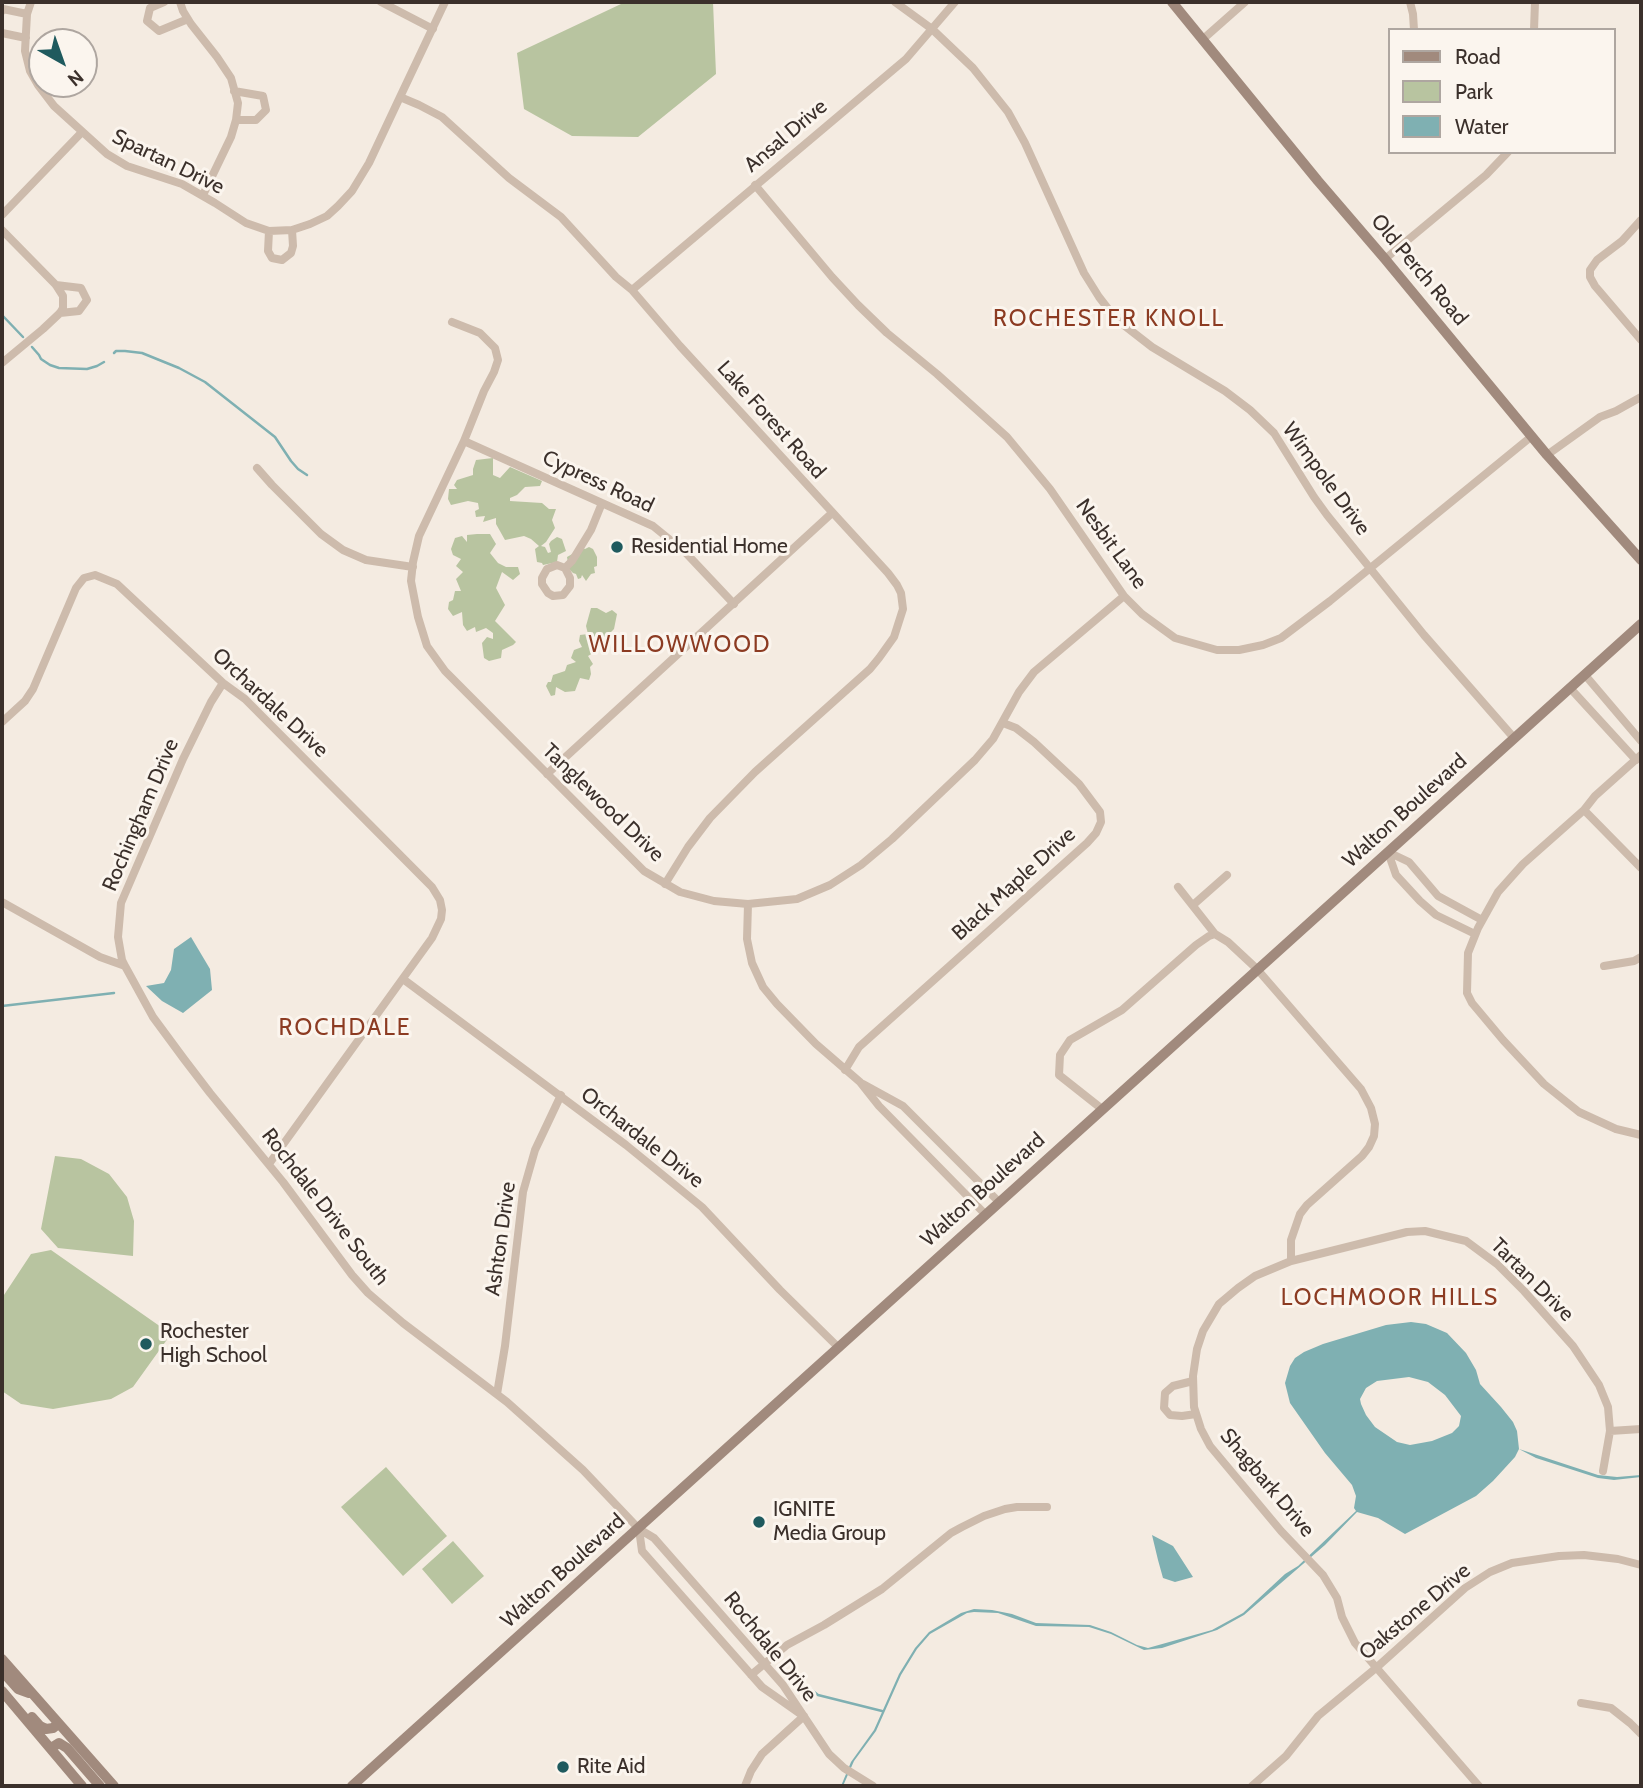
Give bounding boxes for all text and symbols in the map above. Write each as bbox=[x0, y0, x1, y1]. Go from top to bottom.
north arrow bbox=[28, 28, 98, 98]
legend bbox=[1388, 28, 1615, 154]
text: Road bbox=[1455, 44, 1501, 69]
text: N bbox=[63, 65, 88, 91]
text: Park bbox=[1455, 79, 1493, 104]
street label: Ansal Drive bbox=[740, 94, 832, 178]
text: Water bbox=[1455, 114, 1508, 139]
street label: Spartan Drive bbox=[108, 124, 228, 200]
street label: Old Perch Road bbox=[1365, 209, 1473, 331]
district label: ROCHESTER KNOLL bbox=[995, 305, 1223, 333]
street label: Lake Forest Road bbox=[712, 356, 830, 484]
street label: Wimpole Drive bbox=[1277, 418, 1375, 540]
street label: Cypress Road bbox=[538, 445, 658, 519]
street label: Nesbit Lane bbox=[1070, 494, 1152, 594]
place label: Residential Home bbox=[631, 534, 788, 560]
marker: Residential Home bbox=[609, 539, 625, 555]
district label: WILLOWWOOD bbox=[590, 631, 770, 659]
street label: Orchardale Drive bbox=[207, 643, 333, 763]
street label: Rochingham Drive bbox=[98, 735, 184, 895]
street label: Tanglewood Drive bbox=[537, 739, 669, 867]
street label: Walton Boulevard bbox=[1338, 749, 1472, 873]
street label: Black Maple Drive bbox=[947, 822, 1081, 946]
district label: ROCHDALE bbox=[280, 1014, 410, 1042]
street label: Orchardale Drive bbox=[576, 1082, 708, 1194]
street label: Rochdale Drive South bbox=[256, 1124, 394, 1290]
street label: Walton Boulevard bbox=[916, 1128, 1050, 1252]
street label: Ashton Drive bbox=[481, 1180, 521, 1298]
street label: Tartan Drive bbox=[1485, 1233, 1579, 1327]
district label: LOCHMOOR HILLS bbox=[1282, 1284, 1498, 1312]
place label: Rochester High School bbox=[160, 1319, 267, 1369]
marker: Rochester High School bbox=[138, 1336, 154, 1352]
street label: Shagbark Drive bbox=[1214, 1424, 1320, 1542]
place label: IGNITE Media Group bbox=[773, 1497, 886, 1547]
street label: Walton Boulevard bbox=[496, 1509, 630, 1633]
marker: IGNITE Media Group bbox=[751, 1514, 767, 1530]
street label: Oakstone Drive bbox=[1354, 1558, 1476, 1666]
street label: Rochdale Drive bbox=[718, 1587, 822, 1707]
place label: Rite Aid bbox=[577, 1754, 645, 1780]
marker: Rite Aid bbox=[555, 1759, 571, 1775]

